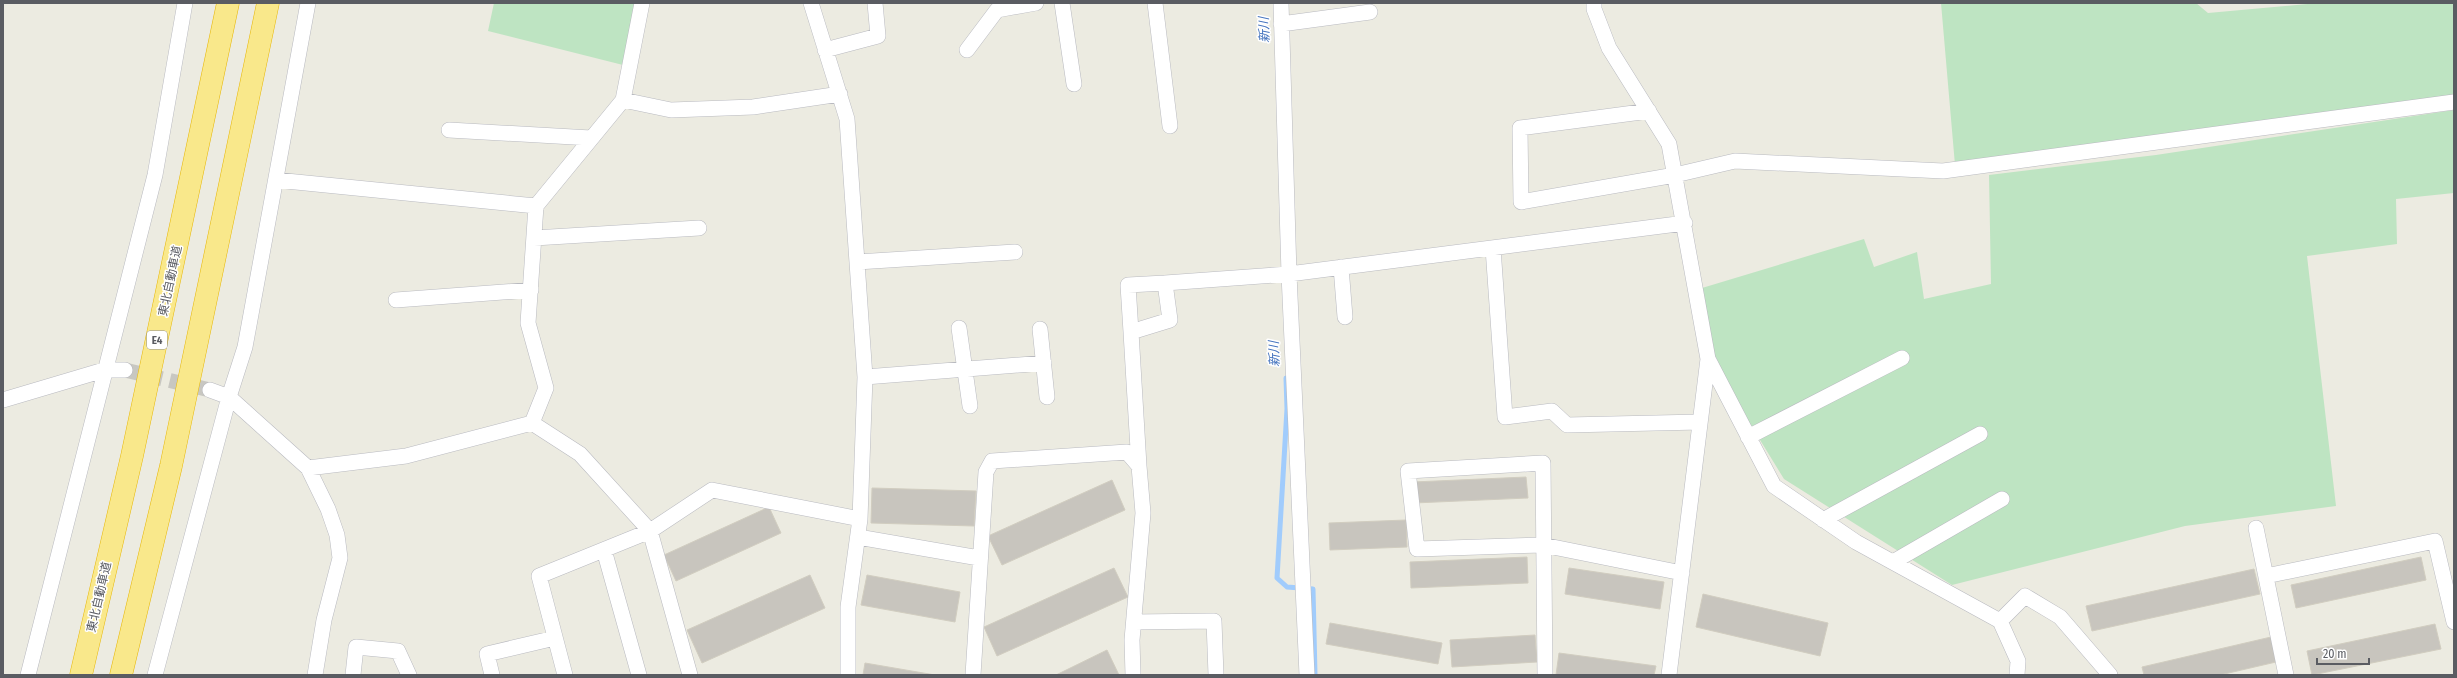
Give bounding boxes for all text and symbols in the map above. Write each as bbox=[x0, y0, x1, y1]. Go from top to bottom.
water label: 新川 bbox=[1256, 15, 1272, 43]
street label: 東北自動車道 bbox=[156, 244, 184, 318]
road number: E4 bbox=[147, 331, 167, 349]
water label: 新川 bbox=[1266, 339, 1282, 367]
street label: 東北自動車道 bbox=[84, 560, 114, 634]
scale bar bbox=[2317, 640, 2369, 666]
text: 20 m bbox=[2323, 647, 2347, 661]

